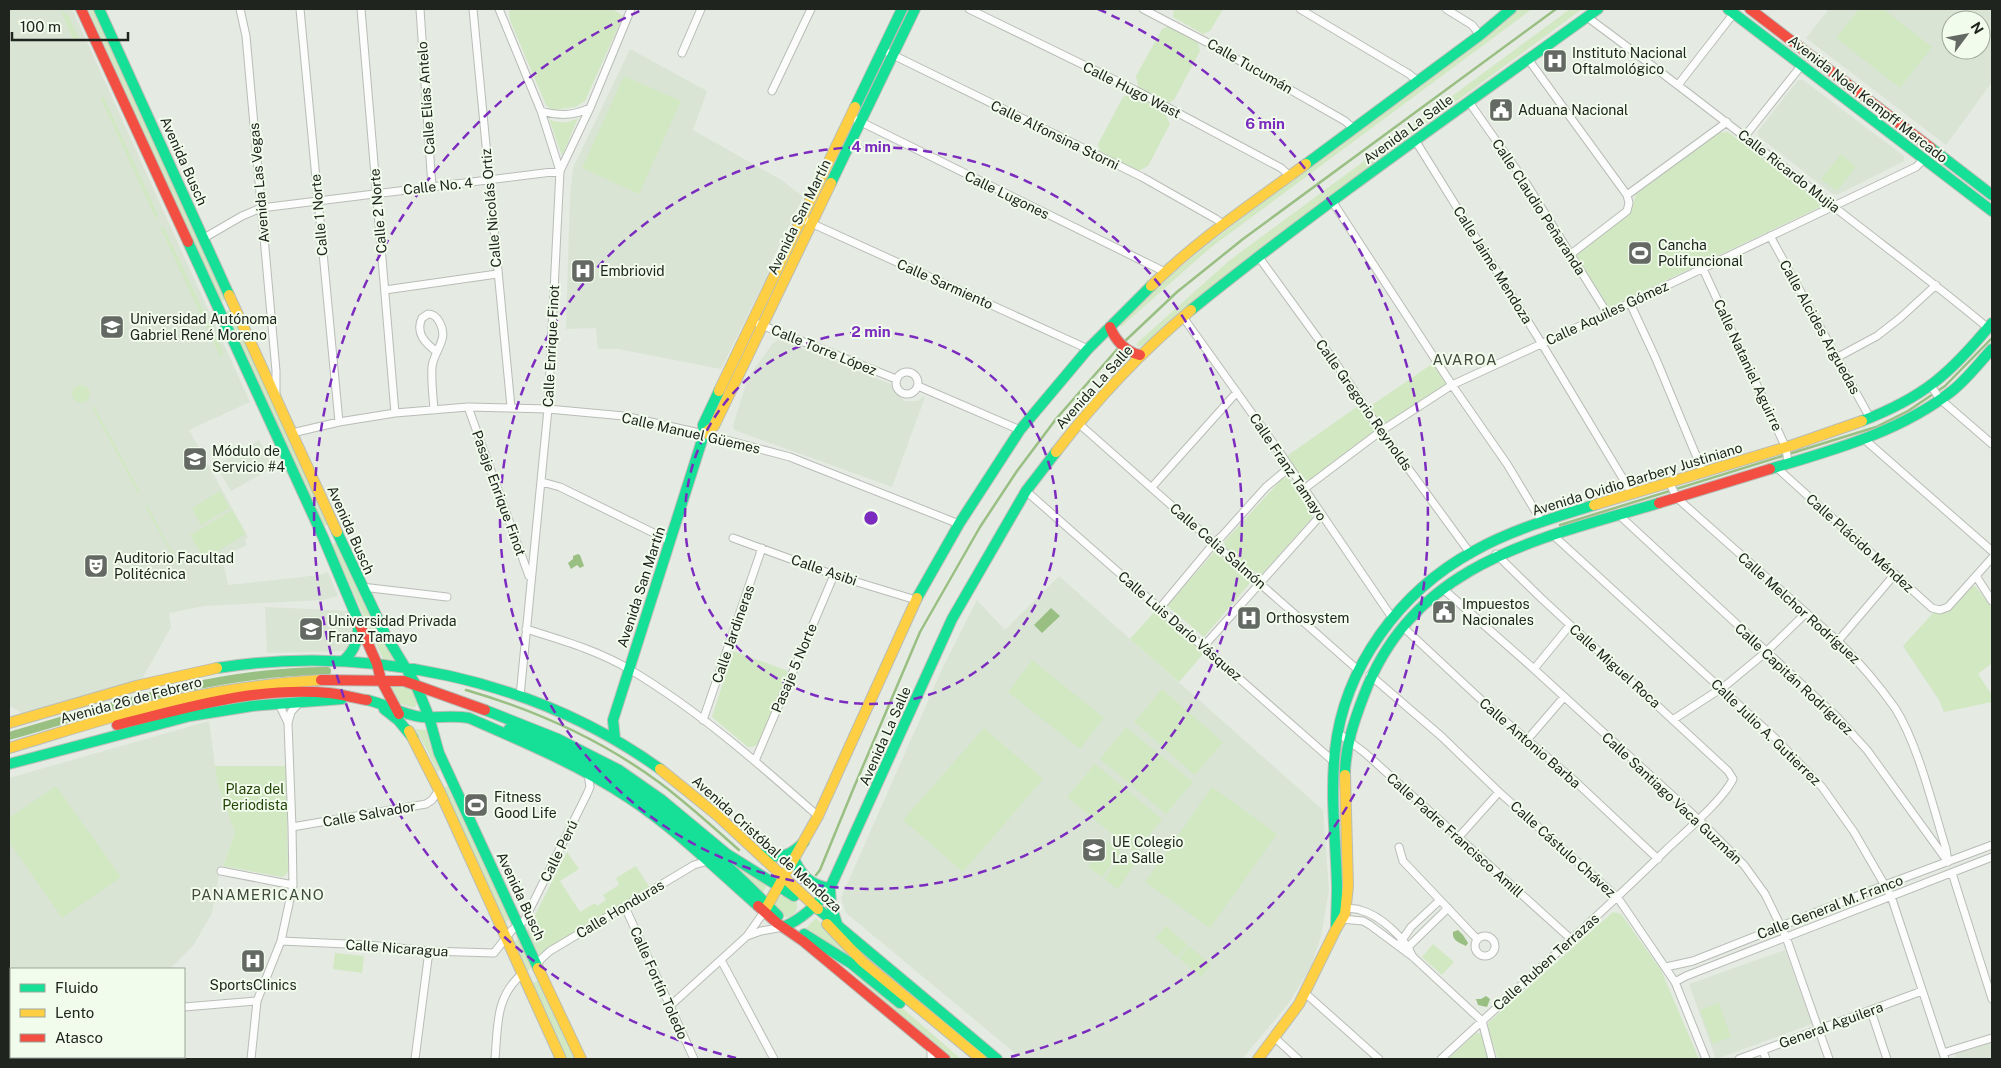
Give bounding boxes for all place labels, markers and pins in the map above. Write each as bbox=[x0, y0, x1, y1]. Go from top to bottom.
place label: Instituto Nacional Oftalmológico bbox=[1572, 45, 1687, 77]
hospital icon: Instituto Nacional Oftalmológico bbox=[1542, 48, 1568, 74]
public building icon: Aduana Nacional bbox=[1488, 97, 1514, 123]
place label: Aduana Nacional bbox=[1518, 102, 1628, 118]
place label: Cancha Polifuncional bbox=[1658, 237, 1743, 269]
sports icon: Cancha Polifuncional bbox=[1627, 240, 1653, 266]
hospital icon: Embriovid bbox=[570, 258, 596, 284]
place label: Embriovid bbox=[600, 263, 665, 279]
place label: Universidad Autónoma Gabriel René Moreno bbox=[130, 311, 277, 343]
school or university icon: Universidad Autónoma Gabriel René Moreno bbox=[99, 314, 125, 340]
place label: Módulo de Servicio #4 bbox=[212, 443, 285, 475]
school or university icon: Módulo de Servicio #4 bbox=[182, 446, 208, 472]
centre of rings bbox=[862, 509, 880, 527]
place label: Auditorio Facultad Politécnica bbox=[114, 550, 234, 582]
theatre icon: Auditorio Facultad Politécnica bbox=[83, 553, 109, 579]
place label: Impuestos Nacionales bbox=[1462, 596, 1534, 628]
public building icon: Impuestos Nacionales bbox=[1431, 599, 1457, 625]
hospital icon: Orthosystem bbox=[1236, 605, 1262, 631]
place label: Orthosystem bbox=[1266, 610, 1349, 626]
place label: Universidad Privada Franz Tamayo bbox=[328, 613, 457, 645]
school or university icon: Universidad Privada Franz Tamayo bbox=[298, 616, 324, 642]
place label: Fitness Good Life bbox=[494, 789, 557, 821]
sports icon: Fitness Good Life bbox=[463, 792, 489, 818]
place label: UE Colegio La Salle bbox=[1112, 834, 1183, 866]
school or university icon: UE Colegio La Salle bbox=[1081, 837, 1107, 863]
hospital icon: SportsClinics bbox=[240, 948, 266, 974]
place label: SportsClinics bbox=[210, 977, 296, 993]

